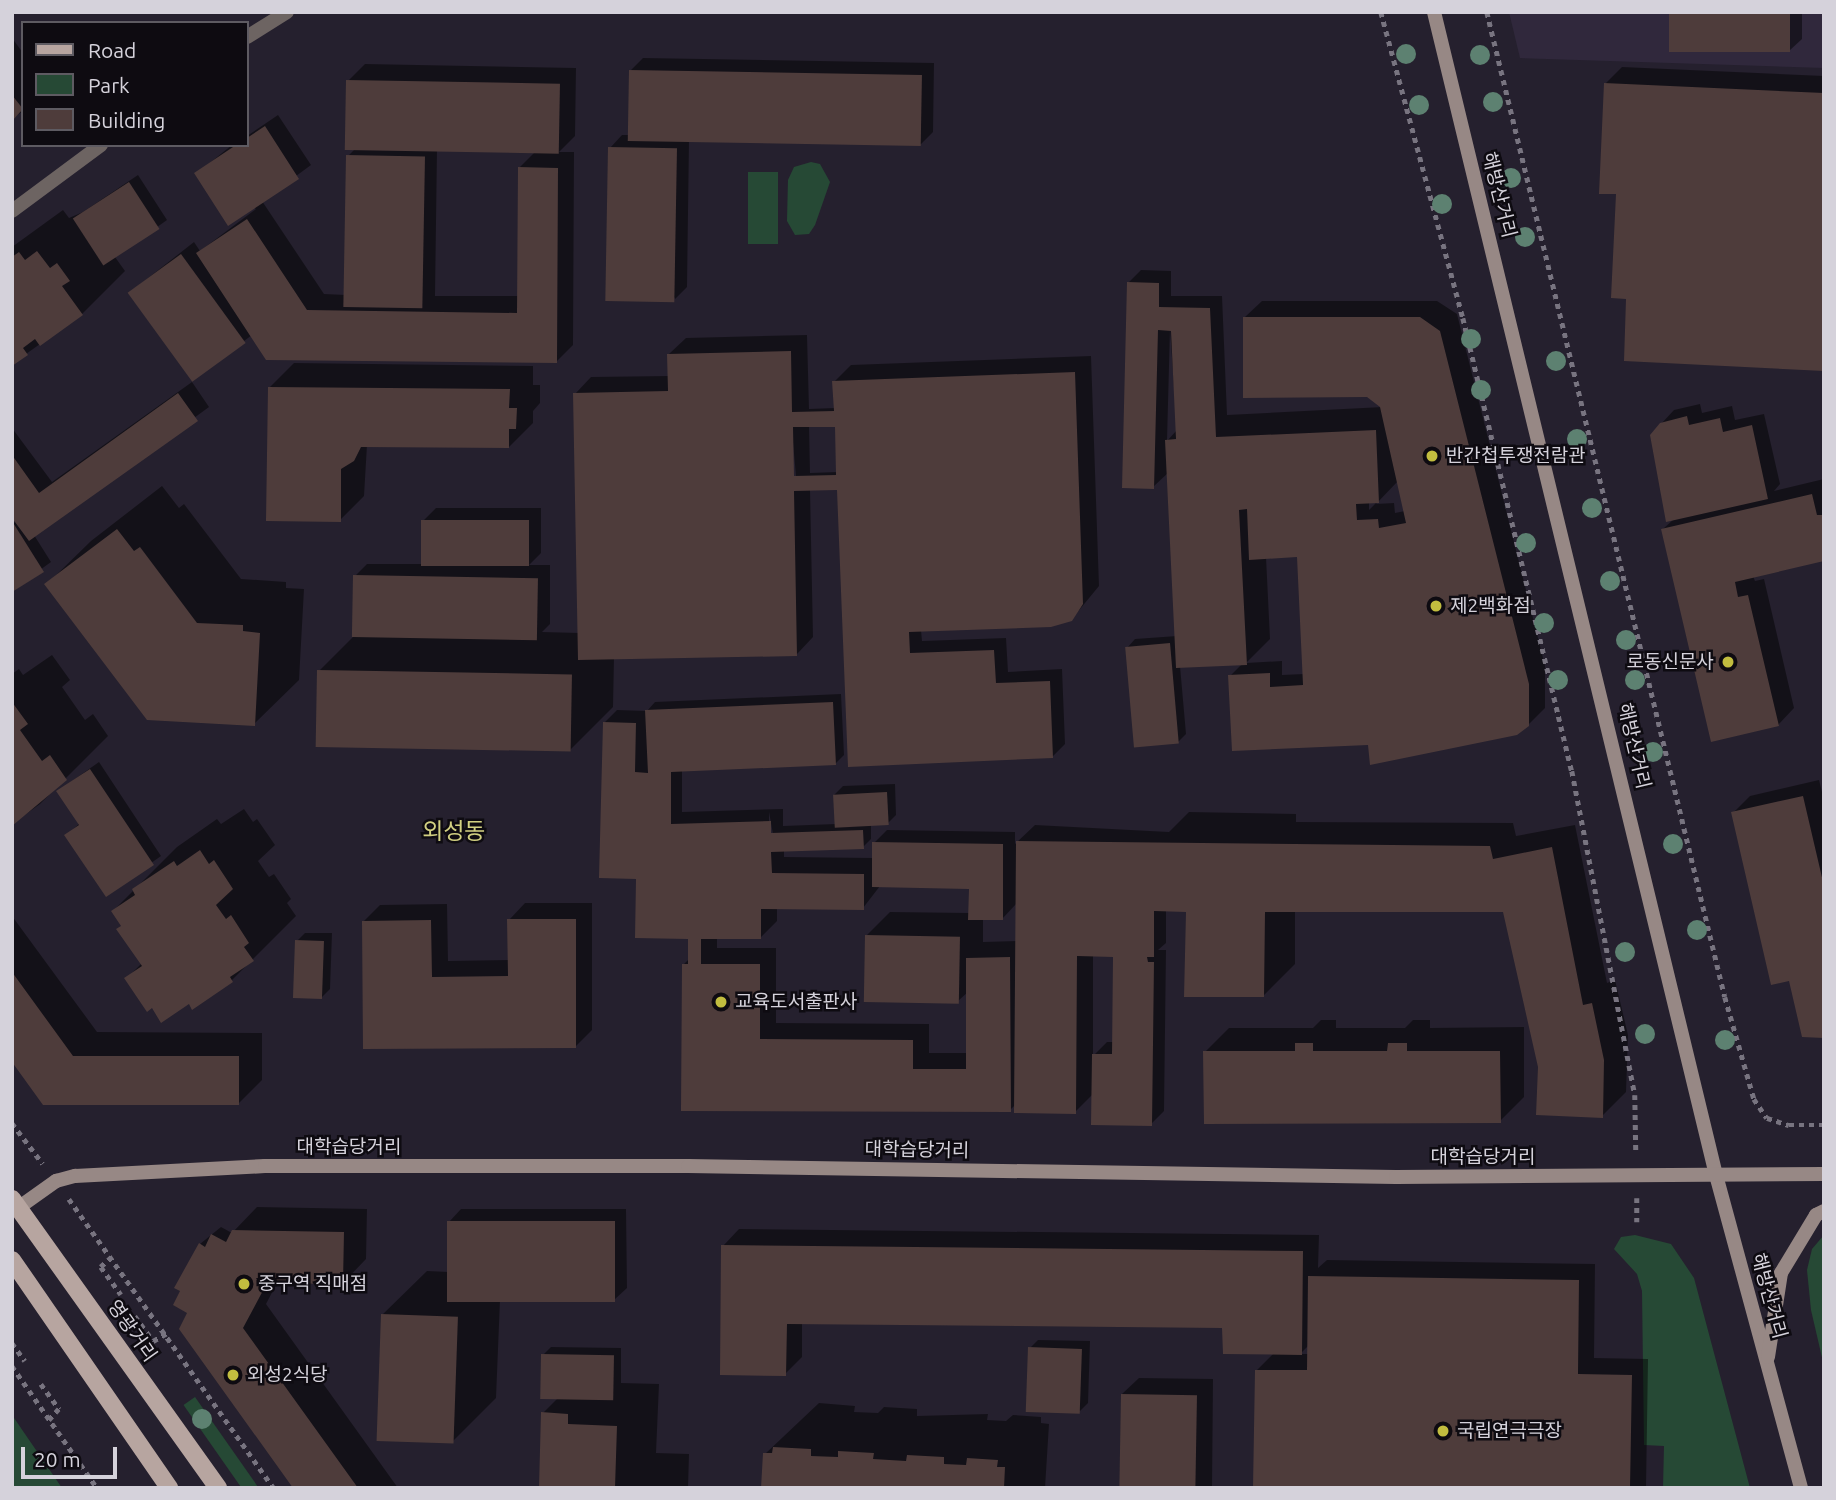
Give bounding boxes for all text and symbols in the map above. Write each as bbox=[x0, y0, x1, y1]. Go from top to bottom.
legend bbox=[21, 21, 248, 147]
text: Road bbox=[88, 38, 136, 62]
text: Park bbox=[88, 73, 130, 97]
text: Building bbox=[88, 108, 165, 132]
street label: 해방산거리 bbox=[1477, 150, 1521, 240]
place label: 반간첩투쟁전람관 bbox=[1446, 445, 1586, 467]
marker: 반간첩투쟁전람관 bbox=[1424, 448, 1440, 464]
place label: 제2백화점 bbox=[1450, 595, 1531, 617]
marker: 제2백화점 bbox=[1428, 598, 1444, 614]
place label: 로동신문사 bbox=[1627, 651, 1714, 673]
marker: 로동신문사 bbox=[1720, 654, 1736, 670]
street label: 해방산거리 bbox=[1613, 701, 1655, 791]
district label: 외성동 bbox=[422, 817, 486, 845]
place label: 교육도서출판사 bbox=[735, 991, 857, 1013]
marker: 교육도서출판사 bbox=[713, 994, 729, 1010]
street label: 대학습당거리 bbox=[297, 1136, 401, 1158]
street label: 대학습당거리 bbox=[864, 1138, 970, 1162]
street label: 대학습당거리 bbox=[1431, 1146, 1535, 1168]
street label: 해방산거리 bbox=[1747, 1251, 1791, 1341]
place label: 중구역 직매점 bbox=[258, 1273, 367, 1295]
marker: 중구역 직매점 bbox=[236, 1276, 252, 1292]
street label: 영광거리 bbox=[103, 1296, 161, 1366]
place label: 외성2식당 bbox=[247, 1364, 328, 1386]
marker: 외성2식당 bbox=[225, 1367, 241, 1383]
place label: 국립연극극장 bbox=[1457, 1420, 1562, 1442]
marker: 국립연극극장 bbox=[1435, 1423, 1451, 1439]
scale bar bbox=[24, 1434, 121, 1478]
text: 20 m bbox=[34, 1447, 81, 1471]

